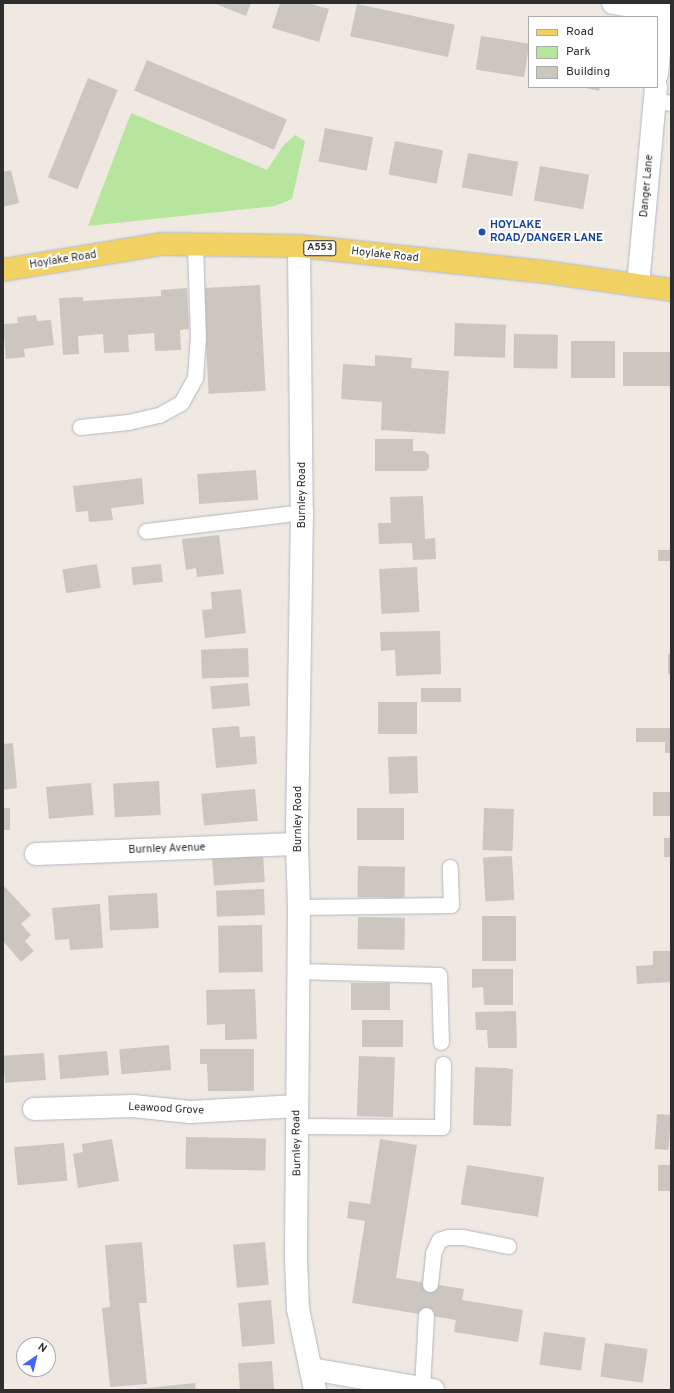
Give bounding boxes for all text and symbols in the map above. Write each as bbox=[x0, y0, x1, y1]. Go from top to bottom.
legend bbox=[528, 16, 658, 88]
text: Road bbox=[566, 24, 594, 40]
text: Park bbox=[566, 44, 591, 60]
text: Building bbox=[566, 64, 610, 80]
street label: Danger Lane bbox=[638, 154, 656, 218]
place label: HOYLAKE ROAD/DANGER LANE bbox=[490, 219, 603, 245]
marker: HOYLAKE ROAD/DANGER LANE bbox=[477, 227, 487, 237]
road number: A553 bbox=[303, 240, 337, 256]
street label: Hoylake Road bbox=[351, 245, 419, 265]
street label: Hoylake Road bbox=[28, 248, 98, 272]
street label: Burnley Road bbox=[295, 462, 309, 528]
street label: Burnley Road bbox=[291, 786, 305, 852]
street label: Burnley Avenue bbox=[128, 841, 206, 857]
street label: Leawood Grove bbox=[128, 1100, 204, 1118]
street label: Burnley Road bbox=[290, 1110, 304, 1176]
north arrow bbox=[16, 1337, 56, 1377]
text: N bbox=[35, 1340, 50, 1356]

